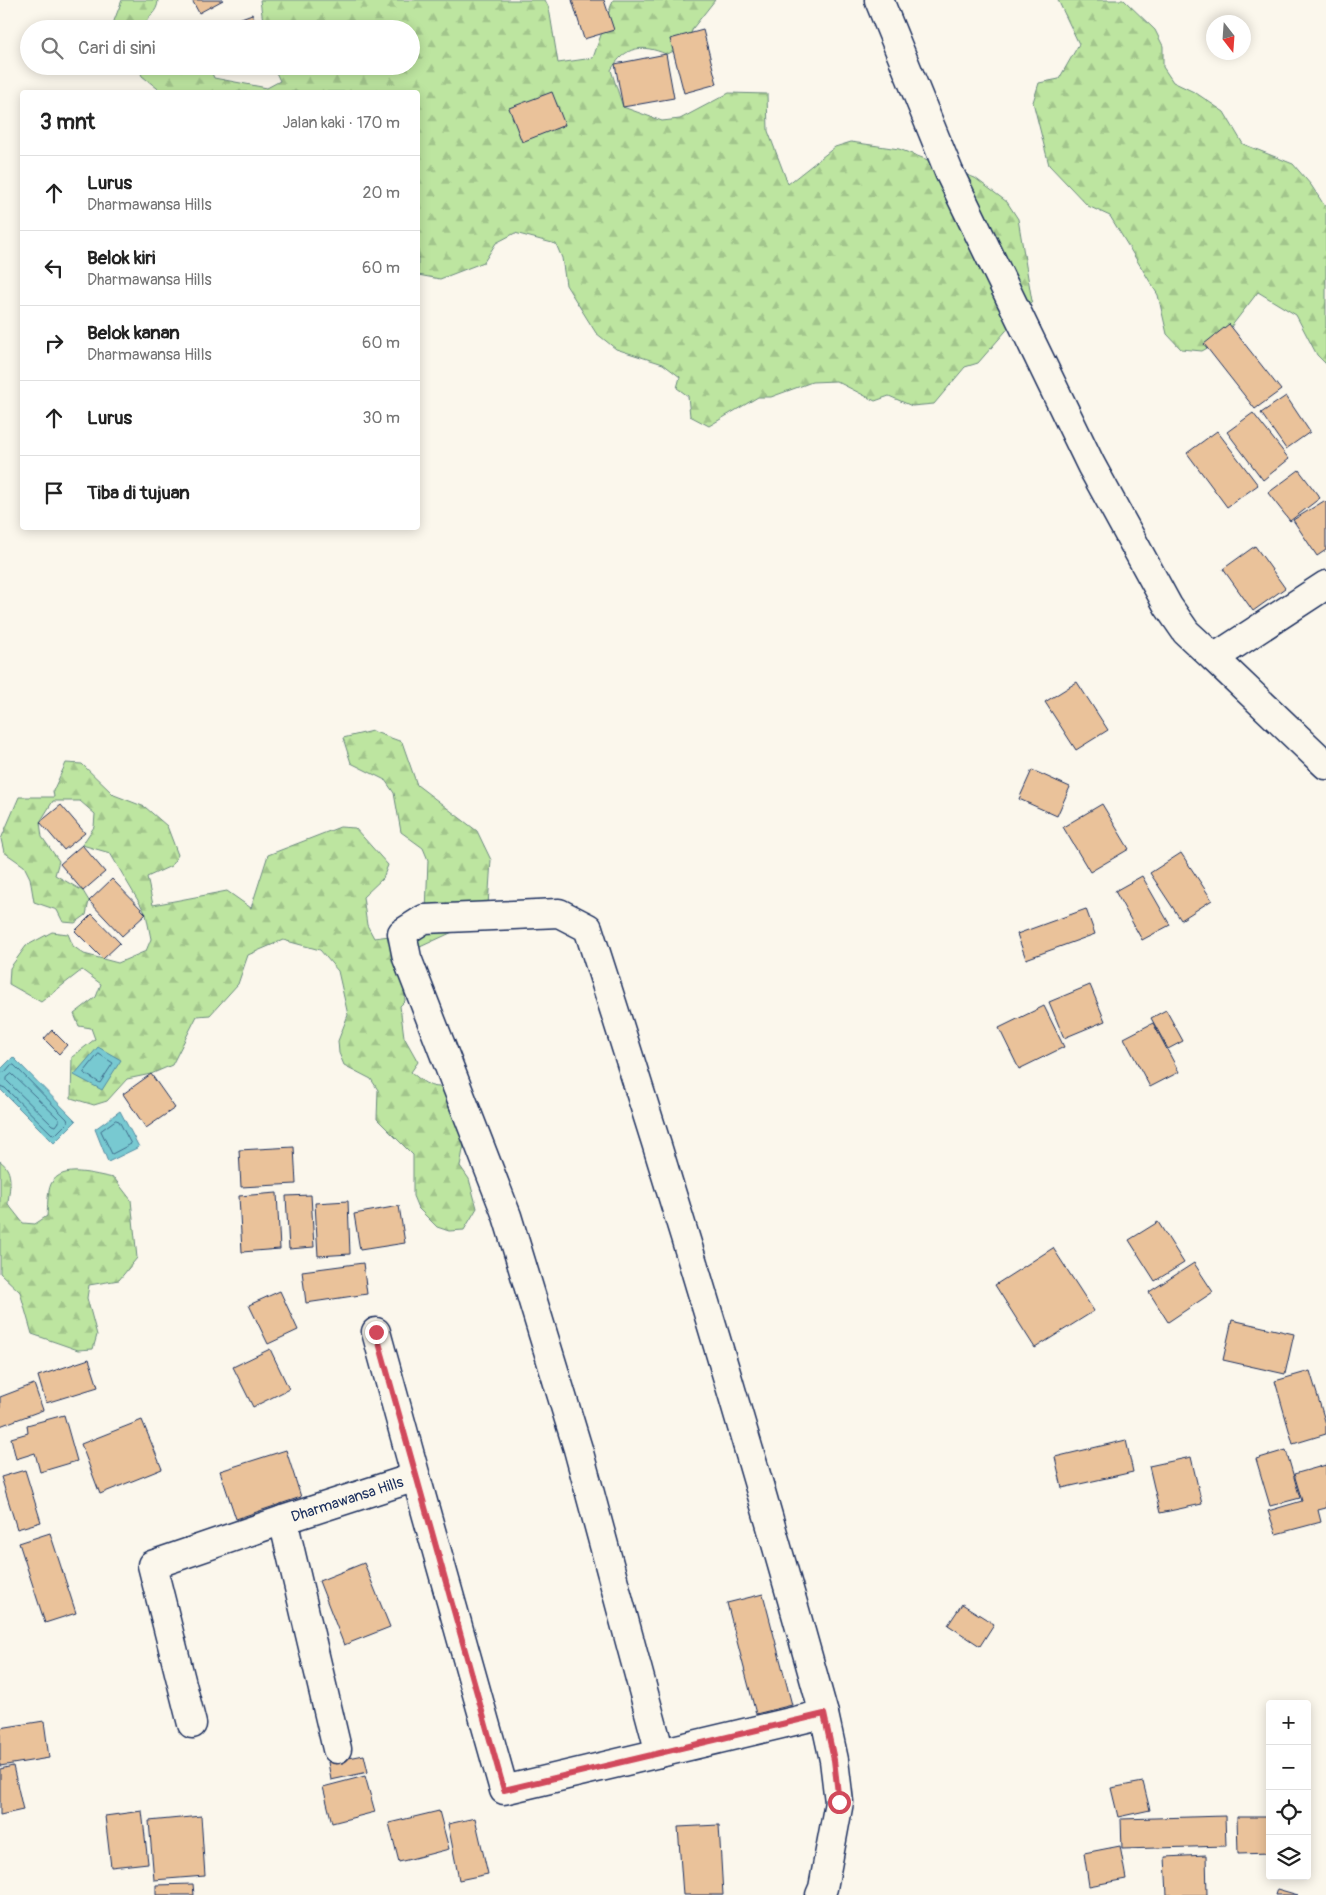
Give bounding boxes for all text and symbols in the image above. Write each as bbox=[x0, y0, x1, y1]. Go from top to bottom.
north arrow bbox=[1206, 15, 1251, 60]
search box bbox=[20, 20, 420, 75]
icon: search bbox=[38, 34, 66, 62]
text: Cari di sini bbox=[78, 36, 155, 60]
text: 3 mnt bbox=[40, 109, 95, 136]
text: Jalan kaki · 170 m bbox=[283, 113, 400, 133]
text: Lurus bbox=[87, 171, 132, 195]
icon: ahead bbox=[40, 179, 68, 207]
text: 20 m bbox=[362, 183, 400, 203]
text: Dharmawansa Hills bbox=[87, 195, 212, 215]
text: Belok kiri bbox=[87, 246, 155, 270]
icon: left bbox=[40, 254, 68, 282]
text: 60 m bbox=[362, 258, 400, 278]
text: Dharmawansa Hills bbox=[87, 270, 212, 290]
text: Belok kanan bbox=[87, 321, 180, 345]
icon: right bbox=[40, 329, 68, 357]
text: 60 m bbox=[362, 333, 400, 353]
text: Dharmawansa Hills bbox=[87, 345, 212, 365]
icon: ahead bbox=[40, 404, 68, 432]
text: Lurus bbox=[87, 406, 132, 430]
text: 30 m bbox=[362, 408, 400, 428]
icon: arrive bbox=[40, 479, 68, 507]
text: Tiba di tujuan bbox=[87, 481, 190, 505]
route end bbox=[365, 1321, 388, 1344]
street label: Dharmawansa Hills bbox=[289, 1473, 406, 1527]
map controls bbox=[1266, 1700, 1311, 1880]
button: + bbox=[1266, 1700, 1311, 1745]
button: − bbox=[1266, 1745, 1311, 1790]
button: locate bbox=[1266, 1790, 1311, 1835]
route start bbox=[828, 1791, 851, 1814]
button: layers bbox=[1266, 1835, 1311, 1880]

